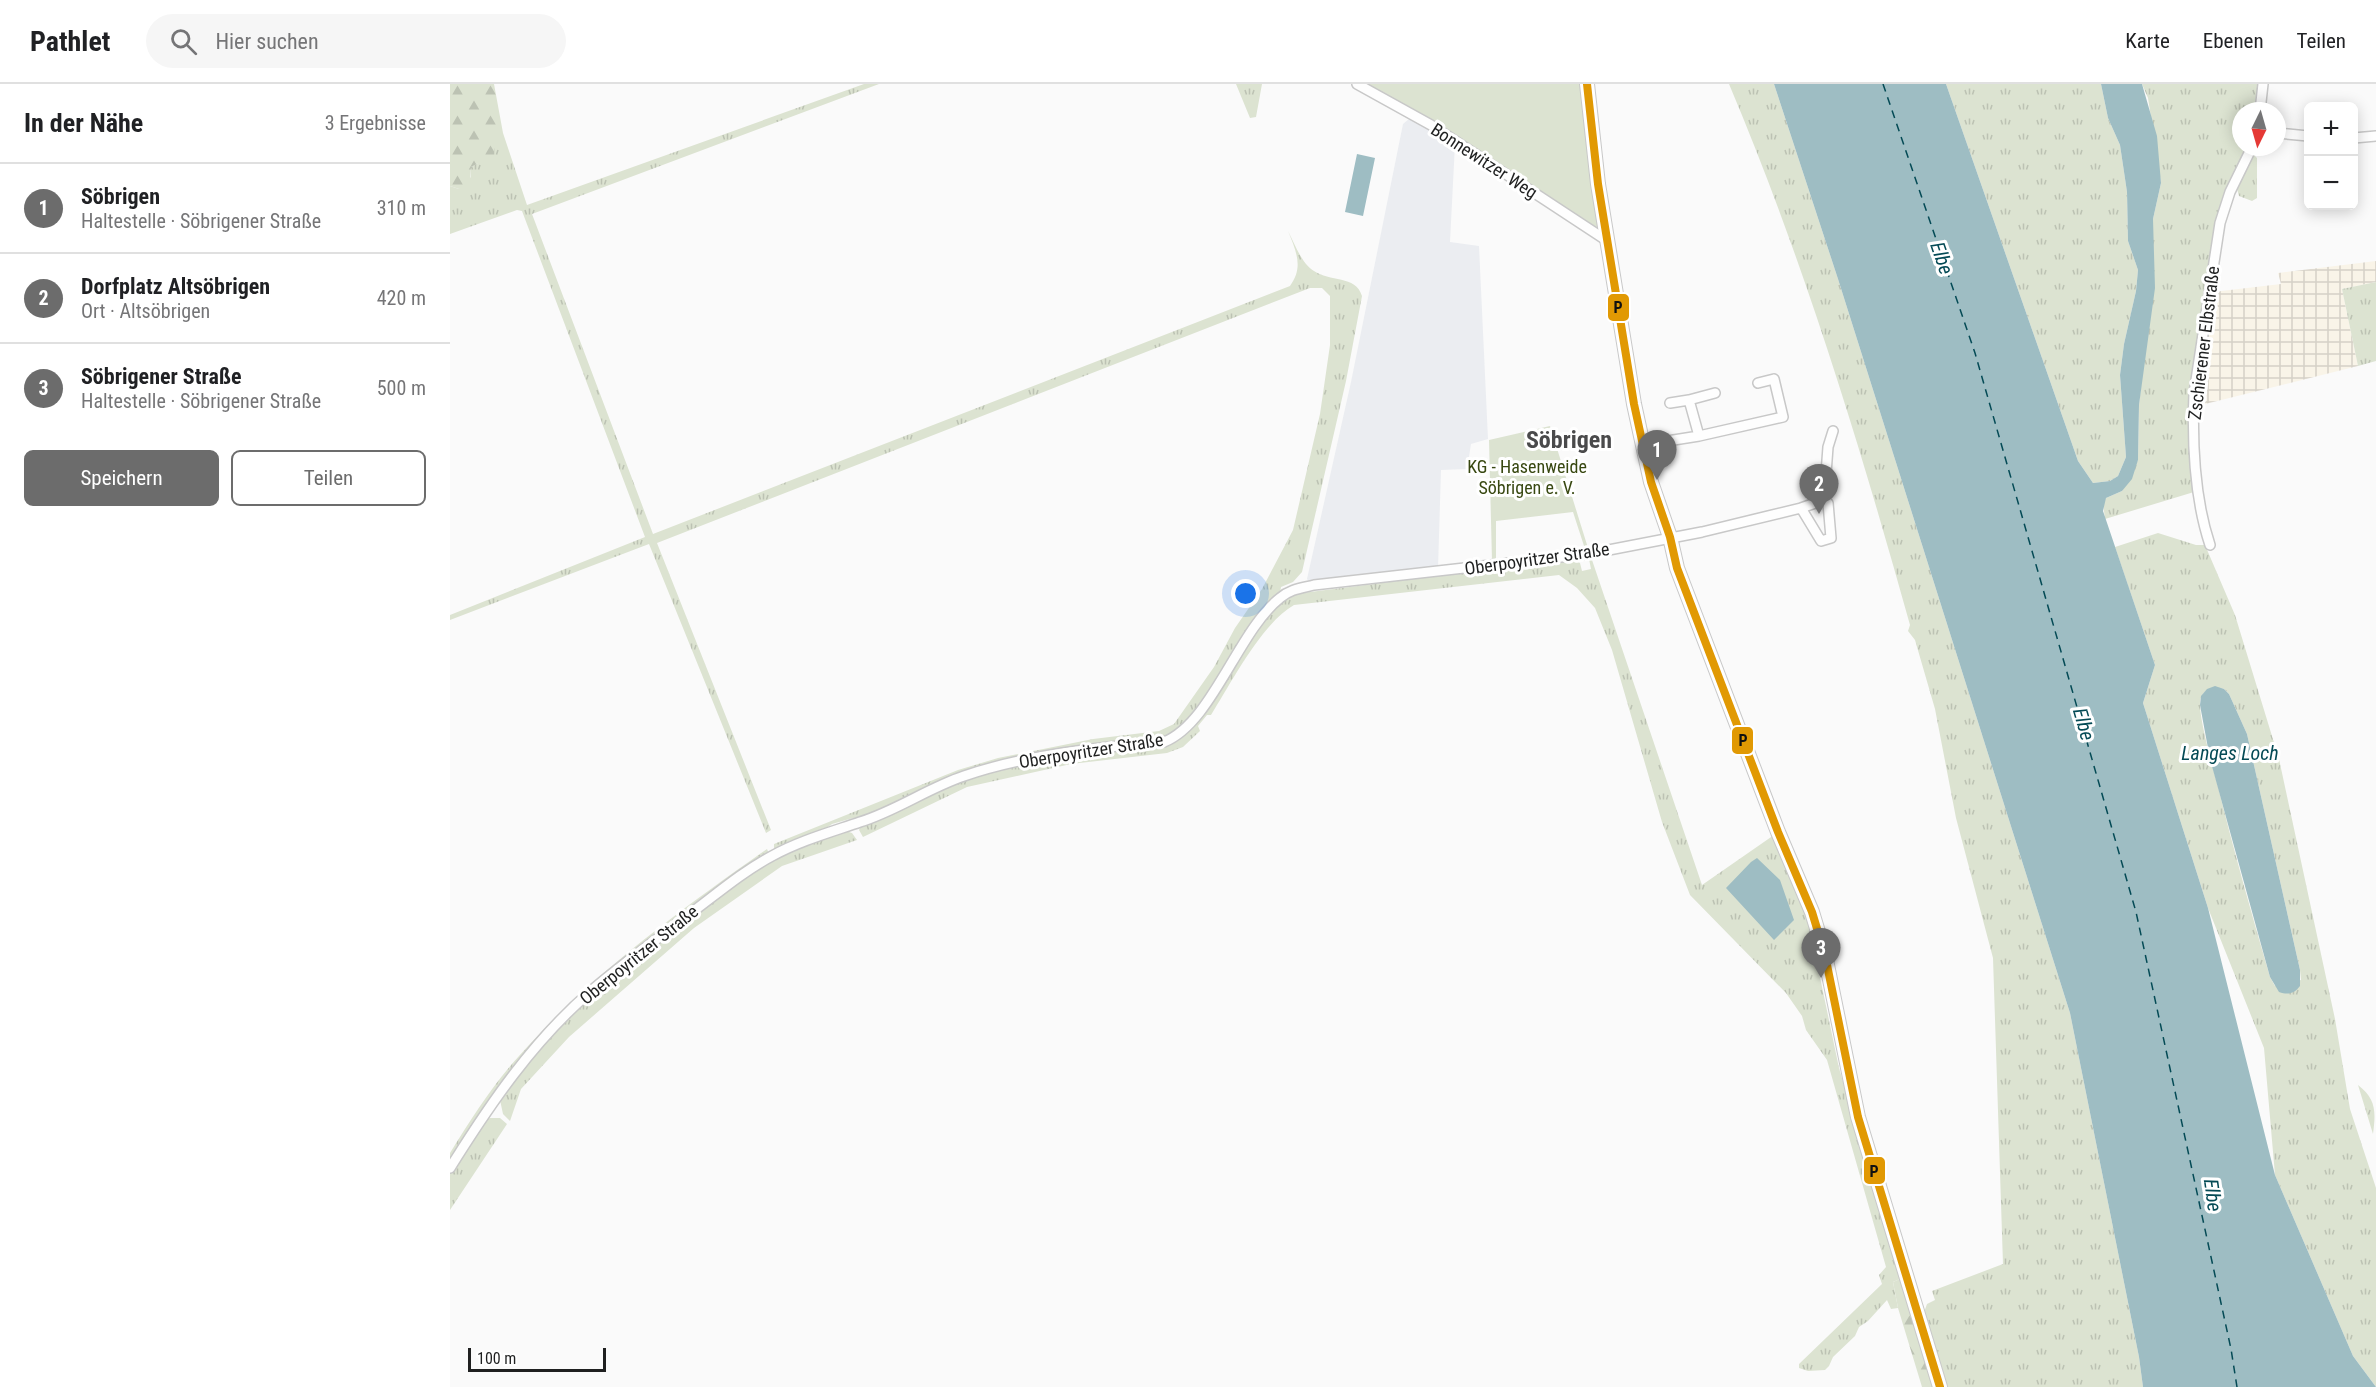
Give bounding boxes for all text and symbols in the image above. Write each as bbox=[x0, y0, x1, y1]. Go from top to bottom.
search box bbox=[146, 14, 566, 68]
text: Pathlet bbox=[30, 25, 110, 58]
icon: search bbox=[167, 25, 200, 58]
text: Hier suchen bbox=[215, 29, 319, 54]
text: Karte bbox=[2125, 29, 2170, 53]
text: Ebenen bbox=[2203, 29, 2264, 53]
text: Teilen bbox=[2297, 29, 2346, 53]
north arrow bbox=[2232, 102, 2286, 156]
map controls bbox=[2304, 102, 2358, 210]
button: + bbox=[2304, 102, 2358, 156]
text: In der Nähe bbox=[24, 108, 143, 138]
text: 3 Ergebnisse bbox=[325, 111, 426, 135]
street label: Bonnewitzer Weg bbox=[1427, 118, 1541, 203]
button: − bbox=[2304, 156, 2358, 210]
text: Söbrigen bbox=[81, 184, 160, 209]
text: 1 bbox=[38, 196, 49, 220]
text: 310 m bbox=[377, 196, 426, 220]
text: Haltestelle · Söbrigener Straße bbox=[81, 209, 321, 233]
water label: Elbe bbox=[1925, 239, 1959, 277]
street label: Zschierener Elbstraße bbox=[2184, 265, 2223, 421]
text: Dorfplatz Altsöbrigen bbox=[81, 274, 270, 299]
text: 2 bbox=[38, 286, 49, 310]
text: 420 m bbox=[377, 286, 426, 310]
line badge: P bbox=[1607, 293, 1630, 322]
text: P bbox=[1613, 298, 1623, 317]
text: Ort · Altsöbrigen bbox=[81, 299, 210, 323]
text: Söbrigener Straße bbox=[81, 364, 242, 389]
text: 3 bbox=[38, 376, 49, 400]
text: 500 m bbox=[377, 376, 426, 400]
text: Haltestelle · Söbrigener Straße bbox=[81, 389, 321, 413]
district label: Söbrigen bbox=[1526, 426, 1612, 454]
pin: 1 bbox=[1638, 430, 1676, 480]
button: Speichern bbox=[24, 450, 219, 506]
button: Teilen bbox=[231, 450, 426, 506]
park label: KG - Hasenweide Söbrigen e. V. bbox=[1467, 456, 1587, 498]
pin: 2 bbox=[1800, 464, 1838, 514]
street label: Oberpoyritzer Straße bbox=[1463, 538, 1611, 579]
your location bbox=[1231, 579, 1260, 608]
water label: Elbe bbox=[2068, 705, 2100, 743]
line badge: P bbox=[1731, 726, 1754, 755]
street label: Oberpoyritzer Straße bbox=[1017, 729, 1165, 772]
text: P bbox=[1738, 731, 1748, 750]
water label: Langes Loch bbox=[2181, 741, 2279, 765]
street label: Oberpoyritzer Straße bbox=[575, 901, 702, 1009]
pin: 3 bbox=[1802, 928, 1840, 978]
line badge: P bbox=[1863, 1156, 1886, 1185]
text: P bbox=[1869, 1162, 1879, 1181]
water label: Elbe bbox=[2199, 1177, 2227, 1213]
scale bar bbox=[468, 1345, 606, 1372]
text: 100 m bbox=[477, 1349, 516, 1368]

